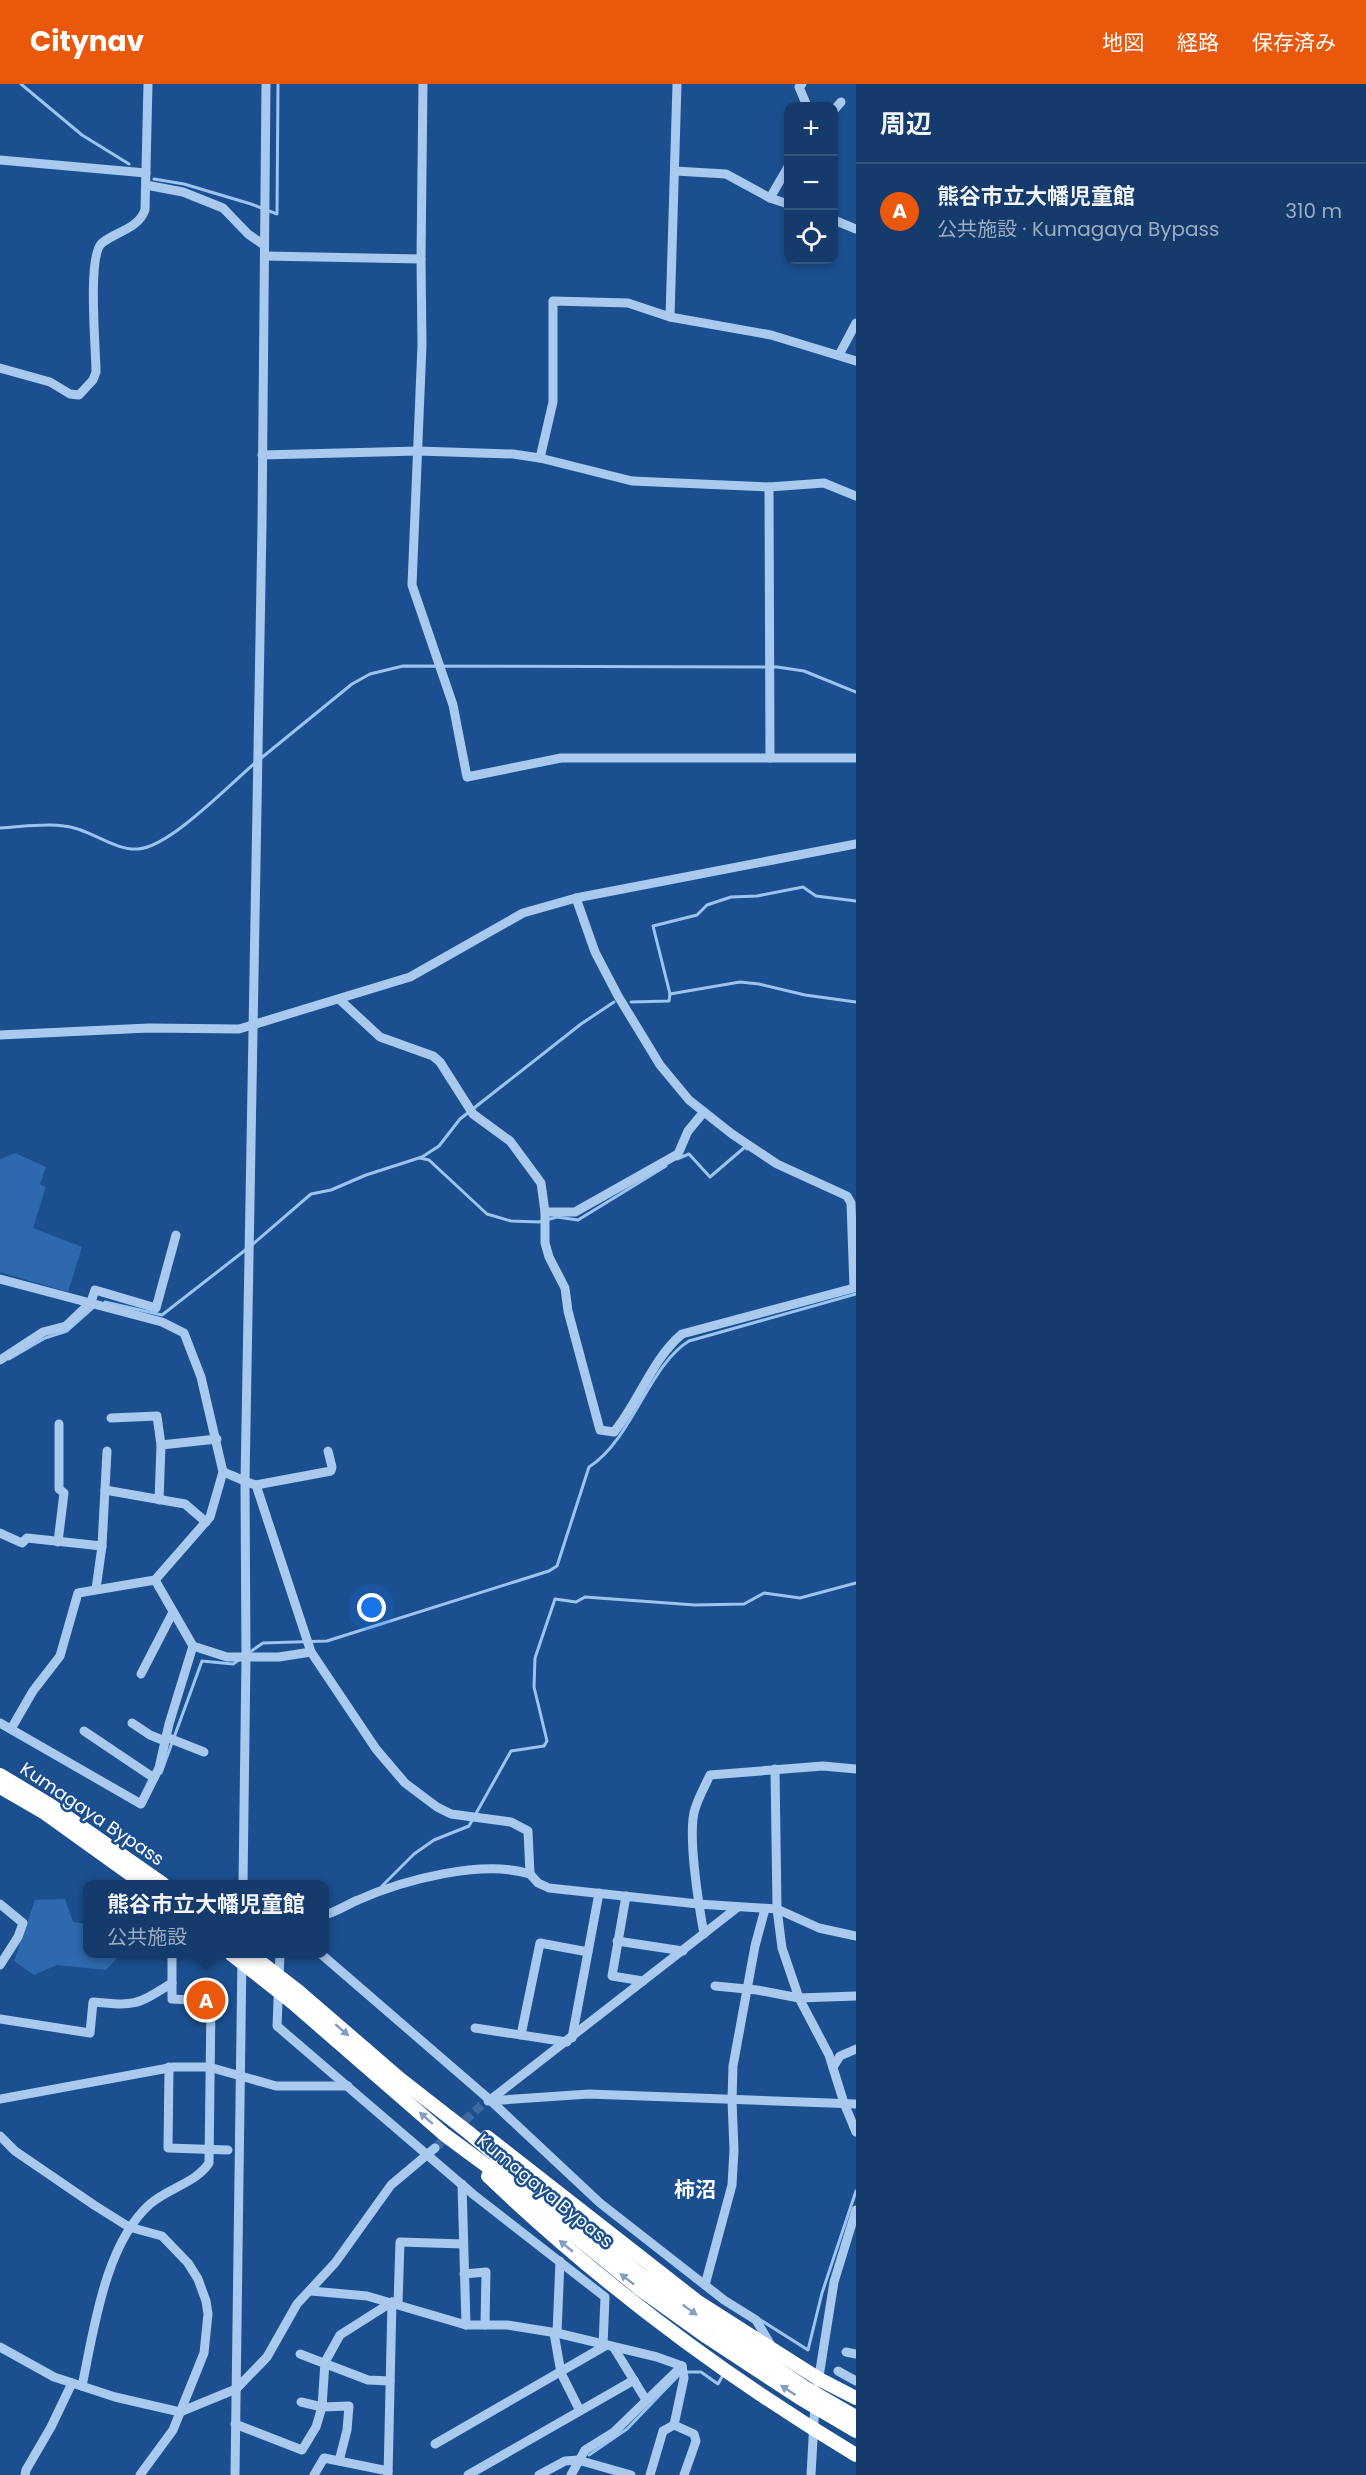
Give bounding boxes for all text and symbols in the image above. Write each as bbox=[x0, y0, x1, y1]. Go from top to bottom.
text: Citynav bbox=[30, 22, 144, 61]
text: 地図 bbox=[1102, 28, 1144, 57]
text: 経路 bbox=[1177, 28, 1219, 57]
text: 保存済み bbox=[1252, 28, 1336, 57]
map controls bbox=[784, 102, 838, 264]
button: + bbox=[784, 102, 838, 156]
text: 周辺 bbox=[880, 106, 932, 142]
button: − bbox=[784, 156, 838, 210]
text: 熊谷市立大幡児童館 bbox=[937, 181, 1135, 212]
text: A bbox=[892, 197, 907, 225]
text: 310 m bbox=[1285, 197, 1342, 225]
button: locate bbox=[784, 210, 838, 264]
text: 公共施設 · Kumagaya Bypass bbox=[937, 215, 1219, 243]
your location bbox=[357, 1593, 386, 1622]
street label: Kumagaya Bypass bbox=[15, 1756, 169, 1871]
popup bbox=[83, 1880, 329, 1958]
text: 熊谷市立大幡児童館 bbox=[107, 1889, 305, 1920]
text: 公共施設 bbox=[107, 1923, 187, 1951]
pin: A bbox=[186, 1978, 226, 2022]
one-way arrow bbox=[334, 2023, 350, 2036]
one-way arrow bbox=[419, 2112, 434, 2125]
street label: Kumagaya Bypass bbox=[472, 2128, 619, 2253]
district label: 柿沼 bbox=[674, 2175, 716, 2204]
one-way arrow bbox=[559, 2240, 574, 2253]
one-way arrow bbox=[620, 2274, 635, 2286]
one-way arrow bbox=[682, 2304, 698, 2316]
one-way arrow bbox=[780, 2385, 796, 2396]

